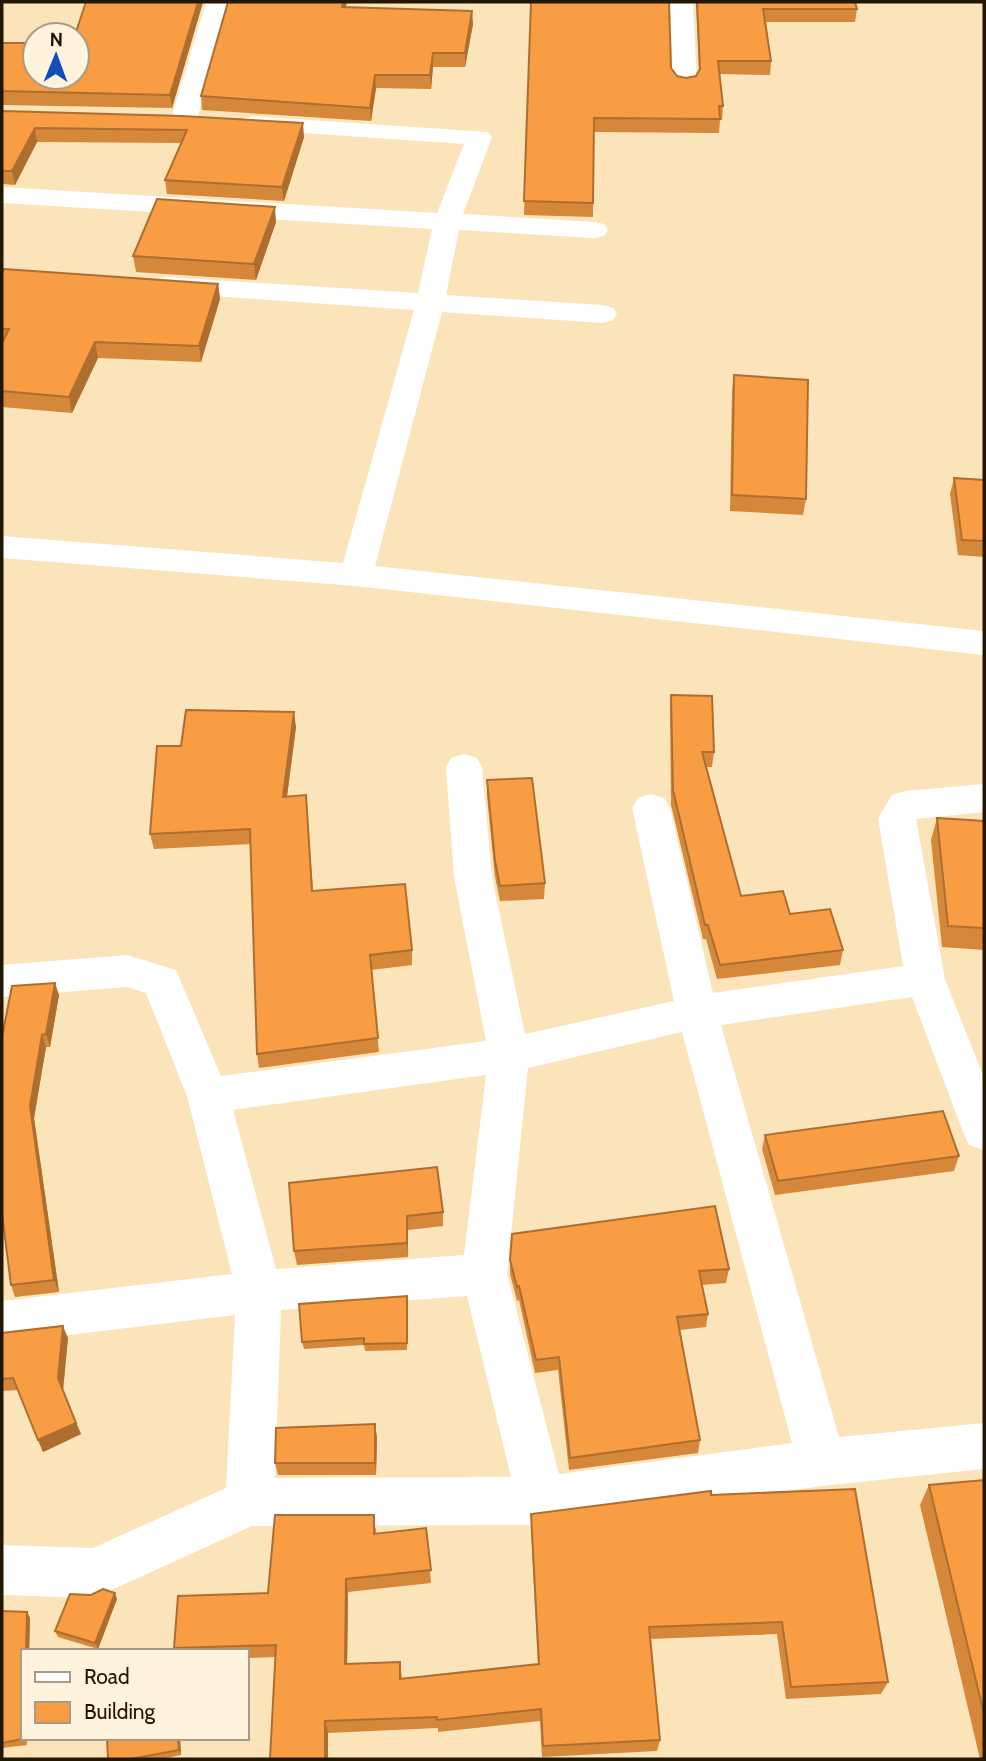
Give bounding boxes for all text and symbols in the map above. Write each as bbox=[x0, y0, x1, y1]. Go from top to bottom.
north arrow bbox=[21, 21, 91, 91]
text: N bbox=[49, 28, 63, 51]
legend bbox=[21, 1649, 248, 1740]
text: Road bbox=[84, 1664, 130, 1689]
text: Building bbox=[84, 1699, 156, 1724]

